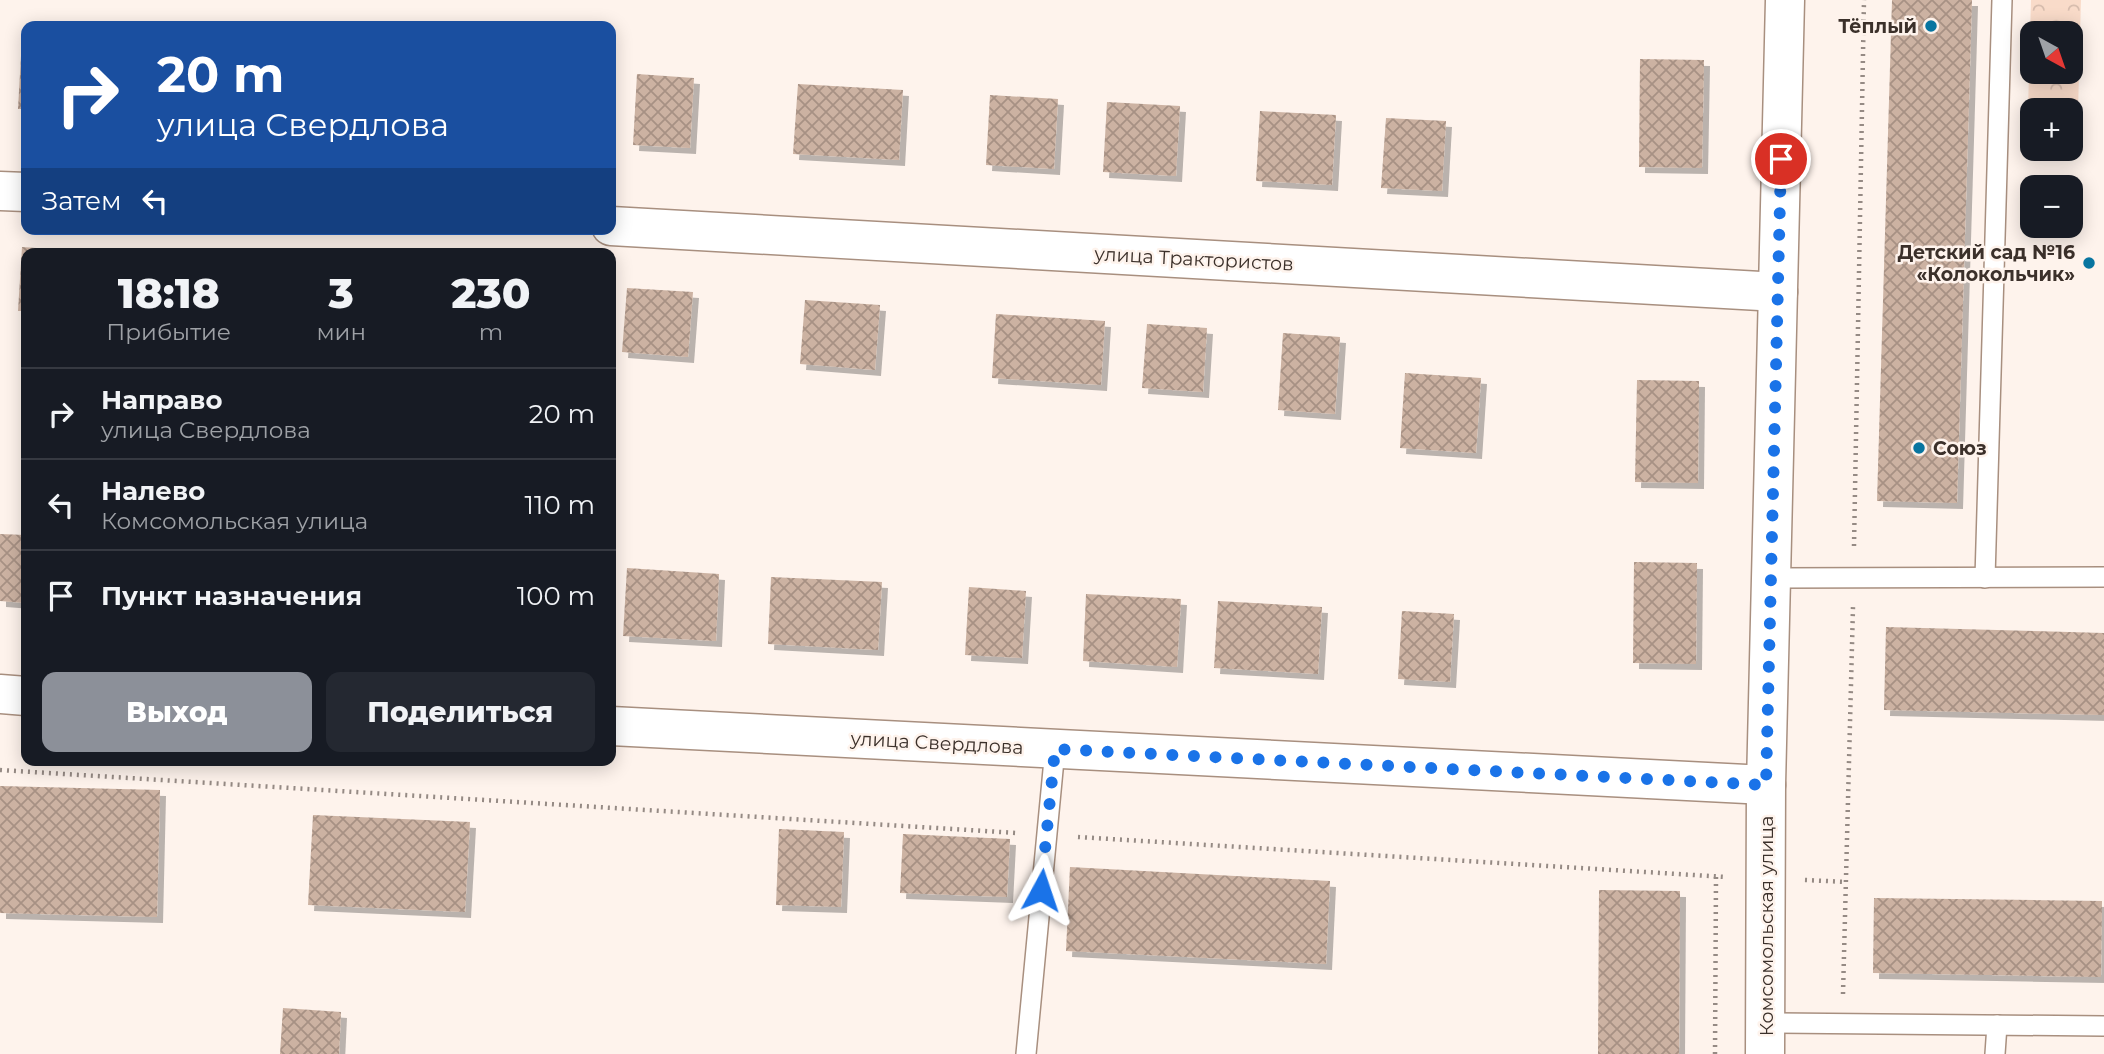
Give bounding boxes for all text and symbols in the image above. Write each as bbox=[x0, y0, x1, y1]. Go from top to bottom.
place label: Тёплый bbox=[1838, 15, 1917, 38]
marker: Тёплый bbox=[1923, 18, 1939, 34]
north arrow bbox=[2020, 21, 2082, 84]
map controls bbox=[2020, 21, 2083, 238]
text: 20 m bbox=[157, 45, 284, 104]
icon: right bbox=[42, 49, 133, 140]
button: + bbox=[2020, 98, 2083, 161]
text: улица Свердлова bbox=[157, 105, 449, 144]
pin bbox=[1751, 129, 1811, 189]
icon: arrive bbox=[1762, 140, 1800, 178]
button: − bbox=[2020, 175, 2083, 238]
icon: left bbox=[136, 182, 174, 220]
text: Затем bbox=[42, 185, 122, 217]
place label: Детский сад №16 «Колокольчик» bbox=[1897, 241, 2075, 286]
street label: улица Трактористов bbox=[1093, 242, 1294, 276]
marker: Детский сад №16 «Колокольчик» bbox=[2081, 255, 2097, 271]
text: 18:18 bbox=[118, 267, 220, 319]
text: 3 bbox=[329, 267, 354, 319]
text: 230 bbox=[451, 267, 531, 319]
text: Прибытие bbox=[106, 318, 231, 346]
text: мин bbox=[316, 318, 366, 346]
text: m bbox=[479, 318, 503, 346]
text: Направо bbox=[101, 384, 222, 416]
icon: right bbox=[42, 395, 80, 433]
text: 20 m bbox=[529, 398, 595, 430]
text: улица Свердлова bbox=[101, 416, 311, 444]
place label: Союз bbox=[1933, 437, 1987, 460]
marker: Союз bbox=[1911, 440, 1927, 456]
text: Налево bbox=[101, 475, 205, 507]
icon: left bbox=[42, 486, 80, 524]
text: 110 m bbox=[525, 489, 595, 521]
text: Комсомольская улица bbox=[101, 507, 368, 535]
icon: arrive bbox=[42, 577, 80, 615]
text: Пункт назначения bbox=[101, 580, 362, 612]
text: 100 m bbox=[517, 580, 595, 612]
button: Выход bbox=[42, 672, 312, 752]
button: Поделиться bbox=[326, 672, 595, 752]
street label: улица Свердлова bbox=[849, 727, 1024, 759]
street label: Комсомольская улица bbox=[1755, 816, 1778, 1036]
position arrow bbox=[1004, 853, 1078, 927]

